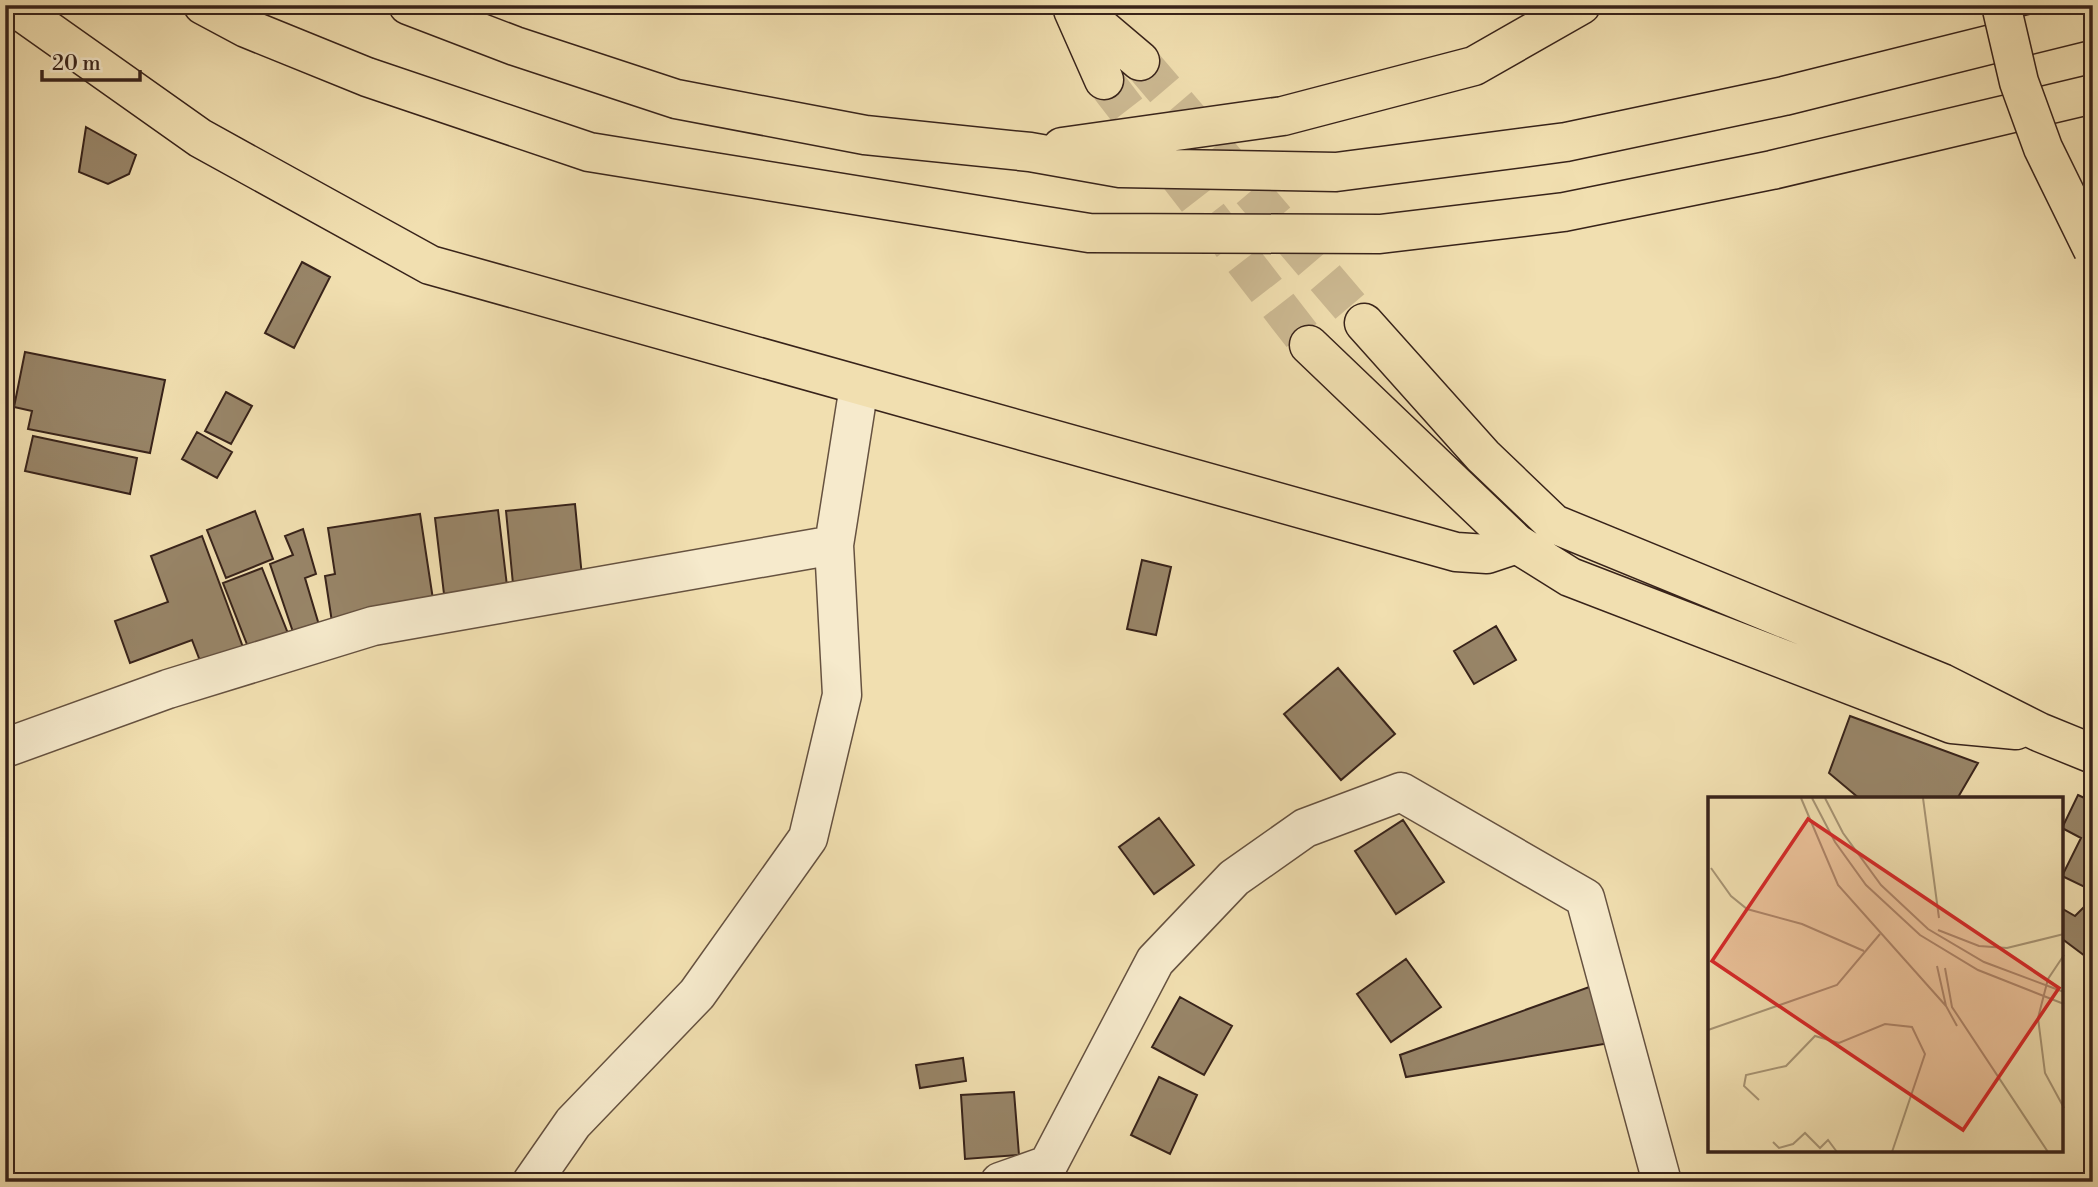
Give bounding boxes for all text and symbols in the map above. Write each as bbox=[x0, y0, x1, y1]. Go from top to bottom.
scale bar bbox=[42, 38, 140, 82]
text: 20 m bbox=[52, 51, 101, 77]
inset map bbox=[1708, 797, 2063, 1152]

